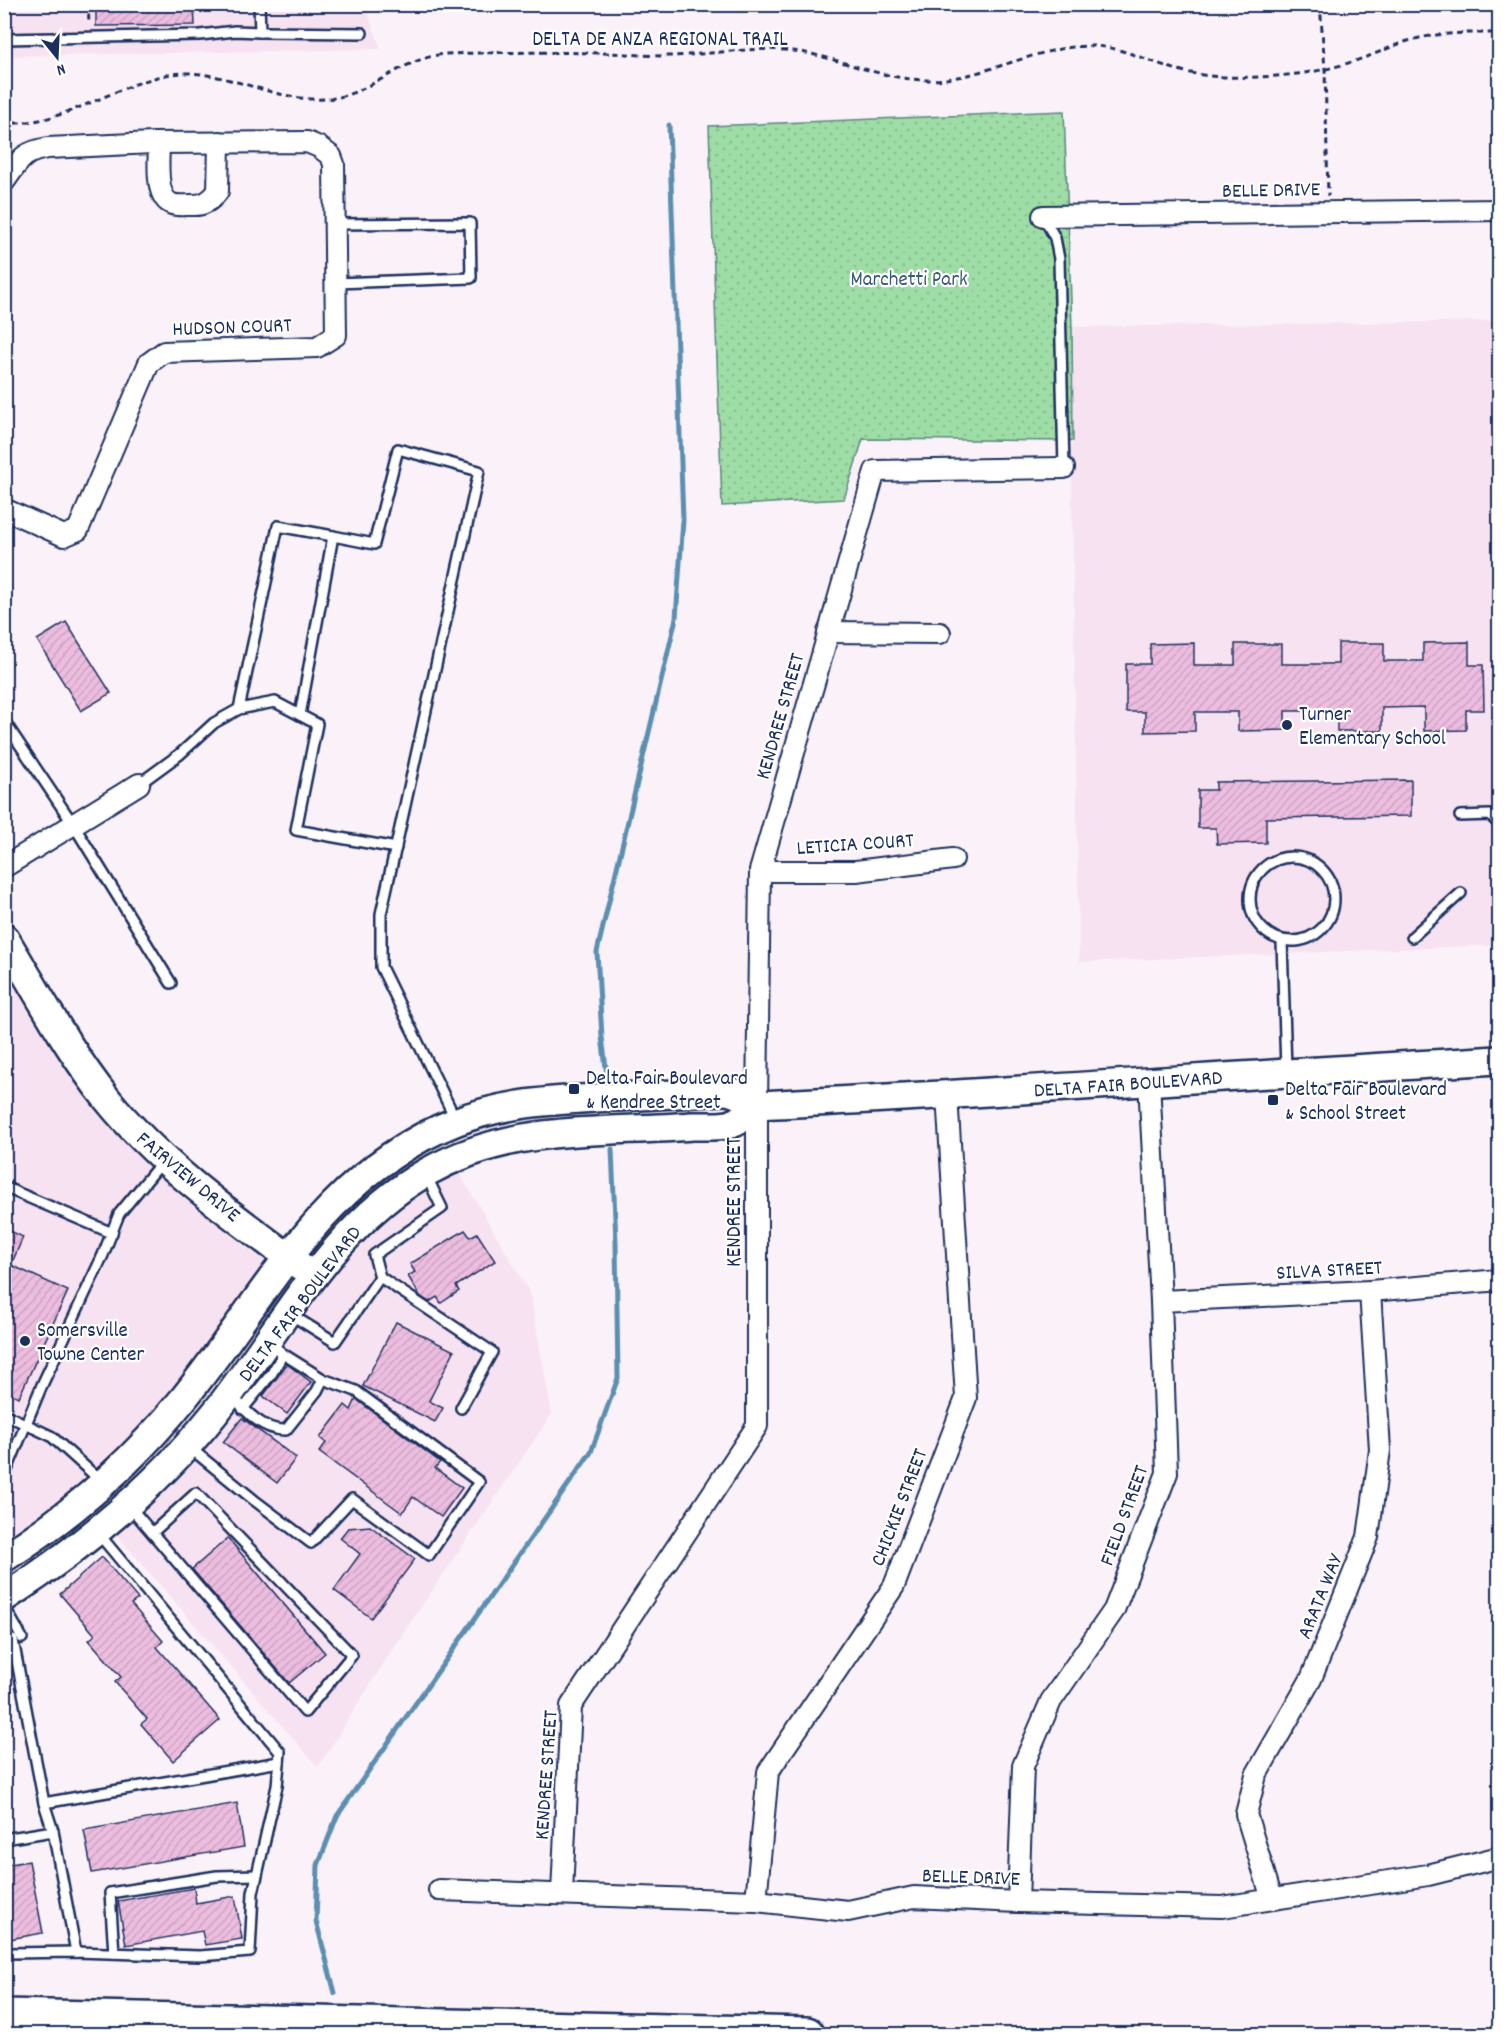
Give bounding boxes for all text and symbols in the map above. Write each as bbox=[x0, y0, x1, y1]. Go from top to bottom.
street label: DELTA DE ANZA REGIONAL TRAIL bbox=[532, 26, 788, 56]
north arrow bbox=[27, 27, 87, 87]
text: N bbox=[53, 57, 68, 81]
street label: BELLE DRIVE bbox=[1222, 176, 1321, 208]
park label: Marchetti Park bbox=[850, 266, 968, 296]
street label: HUDSON COURT bbox=[172, 312, 293, 346]
street label: KENDREE STREET bbox=[750, 650, 814, 783]
place label: Turner Elementary School bbox=[1299, 701, 1446, 755]
marker: Turner Elementary School bbox=[1280, 718, 1294, 732]
street label: LETICIA COURT bbox=[796, 827, 915, 865]
street label: DELTA FAIR BOULEVARD bbox=[1033, 1064, 1224, 1108]
place label: Delta Fair Boulevard & Kendree Street bbox=[586, 1065, 748, 1119]
place label: Delta Fair Boulevard & School Street bbox=[1285, 1076, 1447, 1130]
marker: Delta Fair Boulevard & Kendree Street bbox=[567, 1082, 581, 1096]
marker: Delta Fair Boulevard & School Street bbox=[1266, 1093, 1280, 1107]
street label: FAIRVIEW DRIVE bbox=[128, 1126, 246, 1231]
street label: KENDREE STREET bbox=[721, 1136, 751, 1267]
street label: DELTA FAIR BOULEVARD bbox=[233, 1220, 370, 1389]
street label: SILVA STREET bbox=[1275, 1254, 1384, 1290]
place label: Somersville Towne Center bbox=[37, 1317, 144, 1371]
marker: Somersville Towne Center bbox=[18, 1334, 32, 1348]
street label: CHICKIE STREET bbox=[865, 1444, 937, 1571]
street label: FIELD STREET bbox=[1094, 1461, 1158, 1570]
street label: ARATA WAY bbox=[1291, 1549, 1353, 1644]
street label: KENDREE STREET bbox=[528, 1709, 568, 1841]
street label: BELLE DRIVE bbox=[921, 1862, 1021, 1896]

